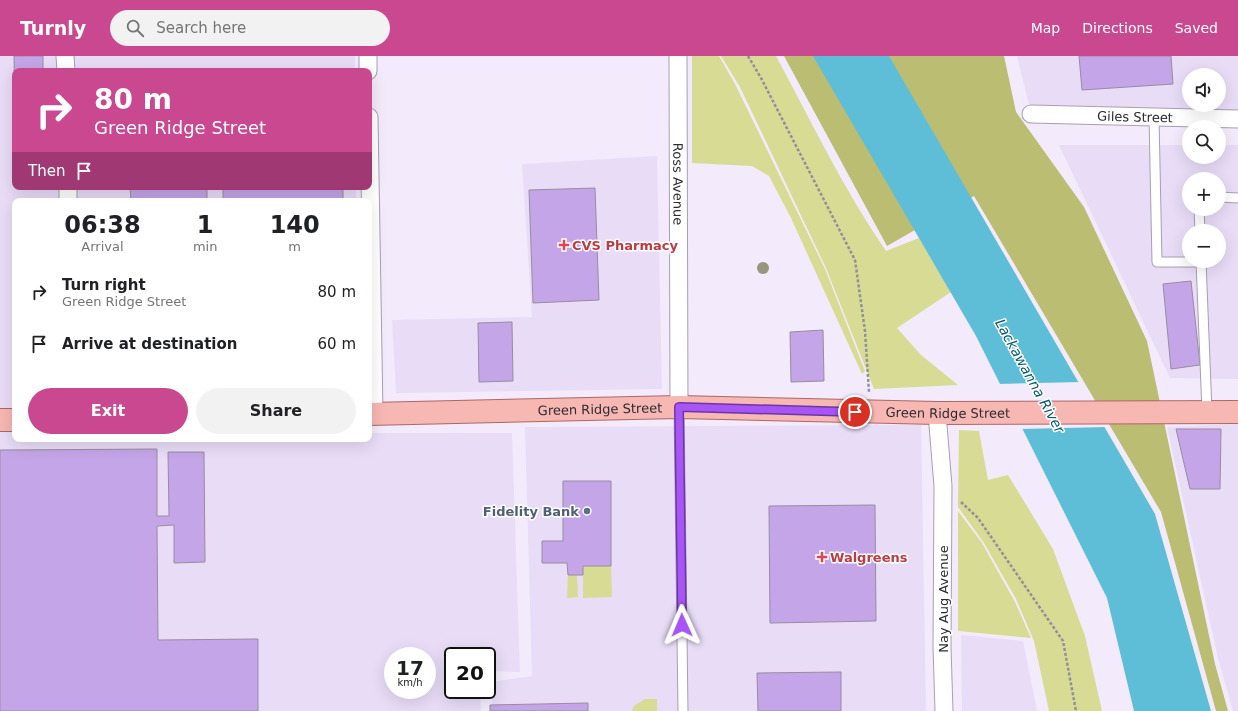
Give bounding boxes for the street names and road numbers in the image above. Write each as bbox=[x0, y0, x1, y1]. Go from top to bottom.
street label: Giles Street bbox=[1097, 109, 1173, 125]
street label: Ross Avenue bbox=[670, 143, 685, 225]
street label: Green Ridge Street bbox=[538, 400, 662, 418]
street label: Green Ridge Street bbox=[885, 405, 1010, 421]
street label: Nay Aug Avenue bbox=[936, 545, 951, 653]

